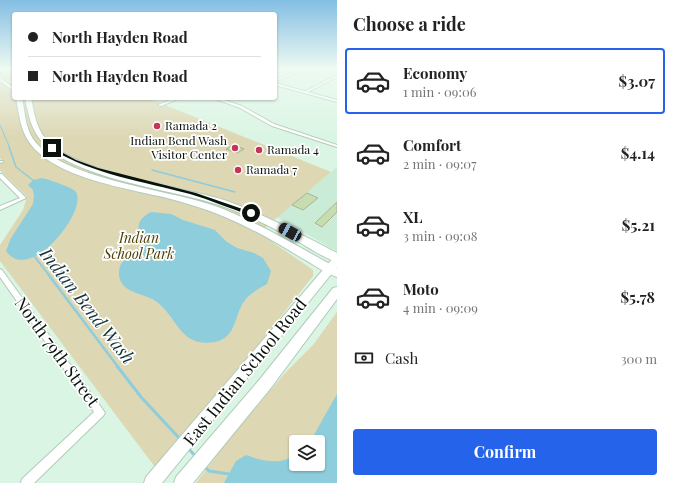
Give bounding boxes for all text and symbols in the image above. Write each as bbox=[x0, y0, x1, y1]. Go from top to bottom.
text: Choose a ride bbox=[353, 12, 466, 36]
text: North Hayden Road bbox=[52, 27, 188, 47]
icon: car bbox=[355, 63, 391, 99]
text: Economy bbox=[403, 63, 467, 83]
text: North Hayden Road bbox=[52, 66, 188, 86]
text: $3.07 bbox=[619, 71, 655, 91]
text: 1 min · 09:06 bbox=[403, 83, 476, 100]
place label: Ramada 2 bbox=[165, 117, 217, 133]
marker: Ramada 2 bbox=[152, 121, 162, 131]
place label: Indian Bend Wash Visitor Center bbox=[130, 132, 228, 162]
icon: car bbox=[355, 135, 391, 171]
text: Comfort bbox=[403, 135, 461, 155]
route end bbox=[43, 139, 61, 157]
place label: Ramada 4 bbox=[267, 141, 319, 157]
marker: Indian Bend Wash Visitor Center bbox=[230, 143, 240, 153]
text: $4.14 bbox=[621, 143, 655, 163]
marker: Ramada 4 bbox=[254, 145, 264, 155]
text: 2 min · 09:07 bbox=[403, 155, 476, 172]
place label: Ramada 7 bbox=[246, 161, 297, 177]
marker: Ramada 7 bbox=[233, 165, 243, 175]
route start bbox=[242, 204, 260, 222]
icon: car bbox=[355, 207, 391, 243]
text: XL bbox=[403, 207, 423, 227]
text: $5.21 bbox=[622, 215, 655, 235]
car bbox=[277, 221, 303, 243]
text: 3 min · 09:08 bbox=[403, 227, 478, 244]
park label: Indian School Park bbox=[103, 228, 174, 263]
water label: Indian Bend Wash bbox=[34, 242, 141, 368]
icon: car bbox=[355, 279, 391, 315]
text: Moto bbox=[403, 279, 439, 299]
text: $5.78 bbox=[621, 287, 655, 307]
street label: North 79th Street bbox=[11, 292, 106, 411]
street label: East Indian School Road bbox=[178, 293, 311, 450]
text: 4 min · 09:09 bbox=[403, 299, 478, 316]
icon: cash bbox=[353, 347, 375, 369]
text: Cash bbox=[385, 348, 418, 368]
text: 300 m bbox=[621, 350, 657, 367]
button: Confirm bbox=[353, 429, 657, 475]
map controls bbox=[289, 435, 325, 471]
button: layers bbox=[289, 435, 325, 471]

